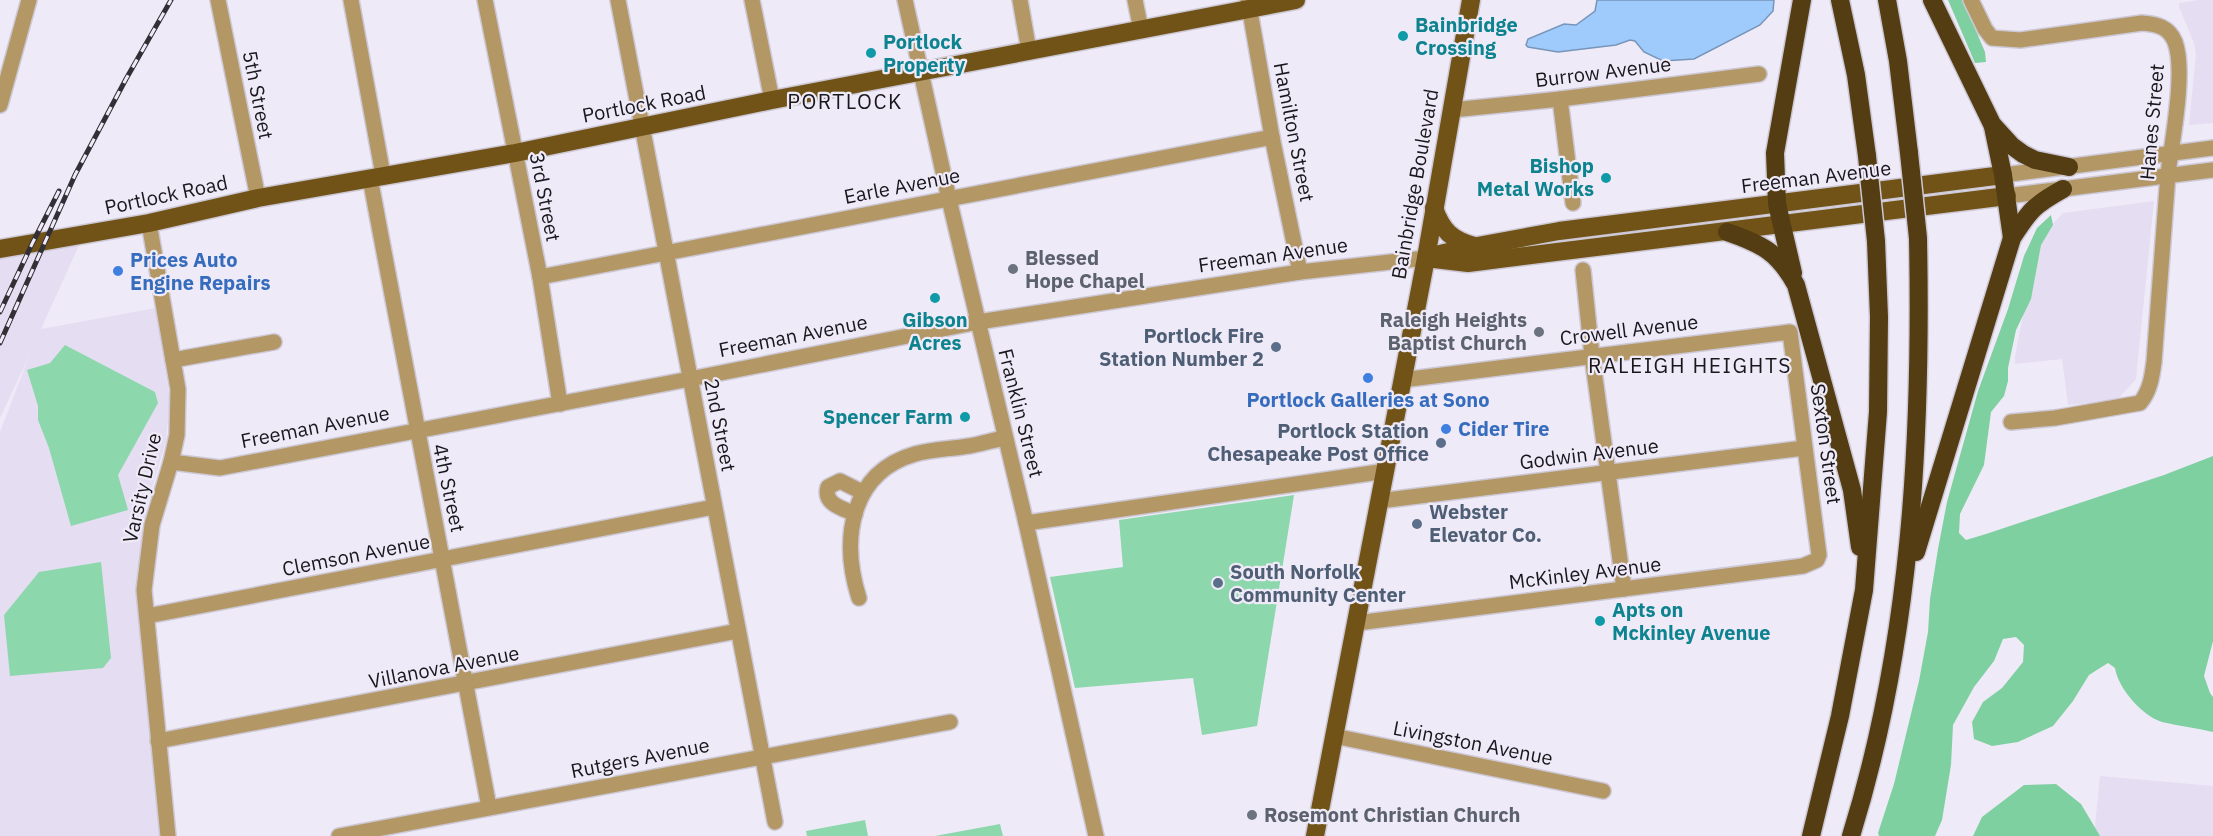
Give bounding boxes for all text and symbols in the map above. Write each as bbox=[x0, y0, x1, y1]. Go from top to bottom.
place label: Bainbridge Crossing bbox=[1415, 11, 1518, 61]
place label: Portlock Property bbox=[883, 28, 965, 78]
marker: Bainbridge Crossing bbox=[1396, 29, 1410, 43]
marker: Portlock Property bbox=[864, 46, 878, 60]
street label: 5th Street bbox=[237, 48, 280, 142]
street label: Burrow Avenue bbox=[1533, 50, 1673, 93]
street label: Hamilton Street bbox=[1268, 60, 1321, 204]
street label: Hanes Street bbox=[2133, 63, 2170, 181]
street label: Portlock Road bbox=[580, 78, 708, 129]
district label: PORTLOCK bbox=[787, 87, 903, 115]
street label: Bainbridge Boulevard bbox=[1384, 87, 1445, 281]
street label: 3rd Street bbox=[524, 150, 567, 244]
place label: Bishop Metal Works bbox=[1477, 152, 1594, 202]
street label: Freeman Avenue bbox=[1739, 154, 1893, 199]
street label: Earle Avenue bbox=[842, 161, 962, 210]
street label: Portlock Road bbox=[102, 168, 230, 221]
marker: Bishop Metal Works bbox=[1599, 171, 1613, 185]
street label: Freeman Avenue bbox=[1196, 231, 1350, 278]
place label: Blessed Hope Chapel bbox=[1025, 244, 1145, 294]
place label: Prices Auto Engine Repairs bbox=[130, 246, 271, 296]
marker: Blessed Hope Chapel bbox=[1006, 262, 1020, 276]
marker: Prices Auto Engine Repairs bbox=[111, 264, 125, 278]
marker: Gibson Acres bbox=[928, 291, 942, 305]
place label: Gibson Acres bbox=[902, 306, 968, 356]
place label: Raleigh Heights Baptist Church bbox=[1380, 306, 1527, 356]
street label: Freeman Avenue bbox=[716, 308, 870, 363]
street label: Crowell Avenue bbox=[1558, 308, 1700, 351]
place label: Portlock Fire Station Number 2 bbox=[1099, 322, 1264, 372]
marker: Raleigh Heights Baptist Church bbox=[1532, 325, 1546, 339]
marker: Portlock Fire Station Number 2 bbox=[1269, 340, 1283, 354]
street label: Franklin Street bbox=[992, 346, 1051, 480]
district label: RALEIGH HEIGHTS bbox=[1588, 351, 1792, 379]
marker: Portlock Galleries at Sono bbox=[1361, 371, 1375, 385]
street label: 2nd Street bbox=[698, 376, 743, 474]
street label: Sexton Street bbox=[1805, 382, 1848, 506]
place label: Portlock Galleries at Sono bbox=[1246, 386, 1490, 413]
street label: Freeman Avenue bbox=[238, 399, 392, 454]
place label: Spencer Farm bbox=[823, 403, 953, 430]
marker: Spencer Farm bbox=[958, 410, 972, 424]
place label: Cider Tire bbox=[1458, 415, 1550, 442]
place label: Portlock Station Chesapeake Post Office bbox=[1207, 417, 1429, 467]
marker: Cider Tire bbox=[1439, 422, 1453, 436]
street label: Varsity Drive bbox=[116, 430, 167, 546]
street label: Godwin Avenue bbox=[1518, 432, 1660, 475]
marker: Portlock Station Chesapeake Post Office bbox=[1434, 436, 1448, 450]
street label: 4th Street bbox=[427, 441, 472, 535]
place label: Webster Elevator Co. bbox=[1429, 498, 1542, 548]
marker: Webster Elevator Co. bbox=[1410, 517, 1424, 531]
street label: Clemson Avenue bbox=[280, 527, 432, 582]
street label: McKinley Avenue bbox=[1507, 550, 1663, 595]
place label: South Norfolk Community Center bbox=[1230, 558, 1406, 608]
marker: South Norfolk Community Center bbox=[1211, 576, 1225, 590]
place label: Apts on Mckinley Avenue bbox=[1612, 596, 1770, 646]
marker: Apts on Mckinley Avenue bbox=[1593, 614, 1607, 628]
street label: Villanova Avenue bbox=[366, 639, 522, 694]
street label: Livingston Avenue bbox=[1391, 714, 1555, 771]
street label: Rutgers Avenue bbox=[568, 731, 712, 784]
place label: Rosemont Christian Church bbox=[1264, 801, 1520, 828]
marker: Rosemont Christian Church bbox=[1245, 808, 1259, 822]

